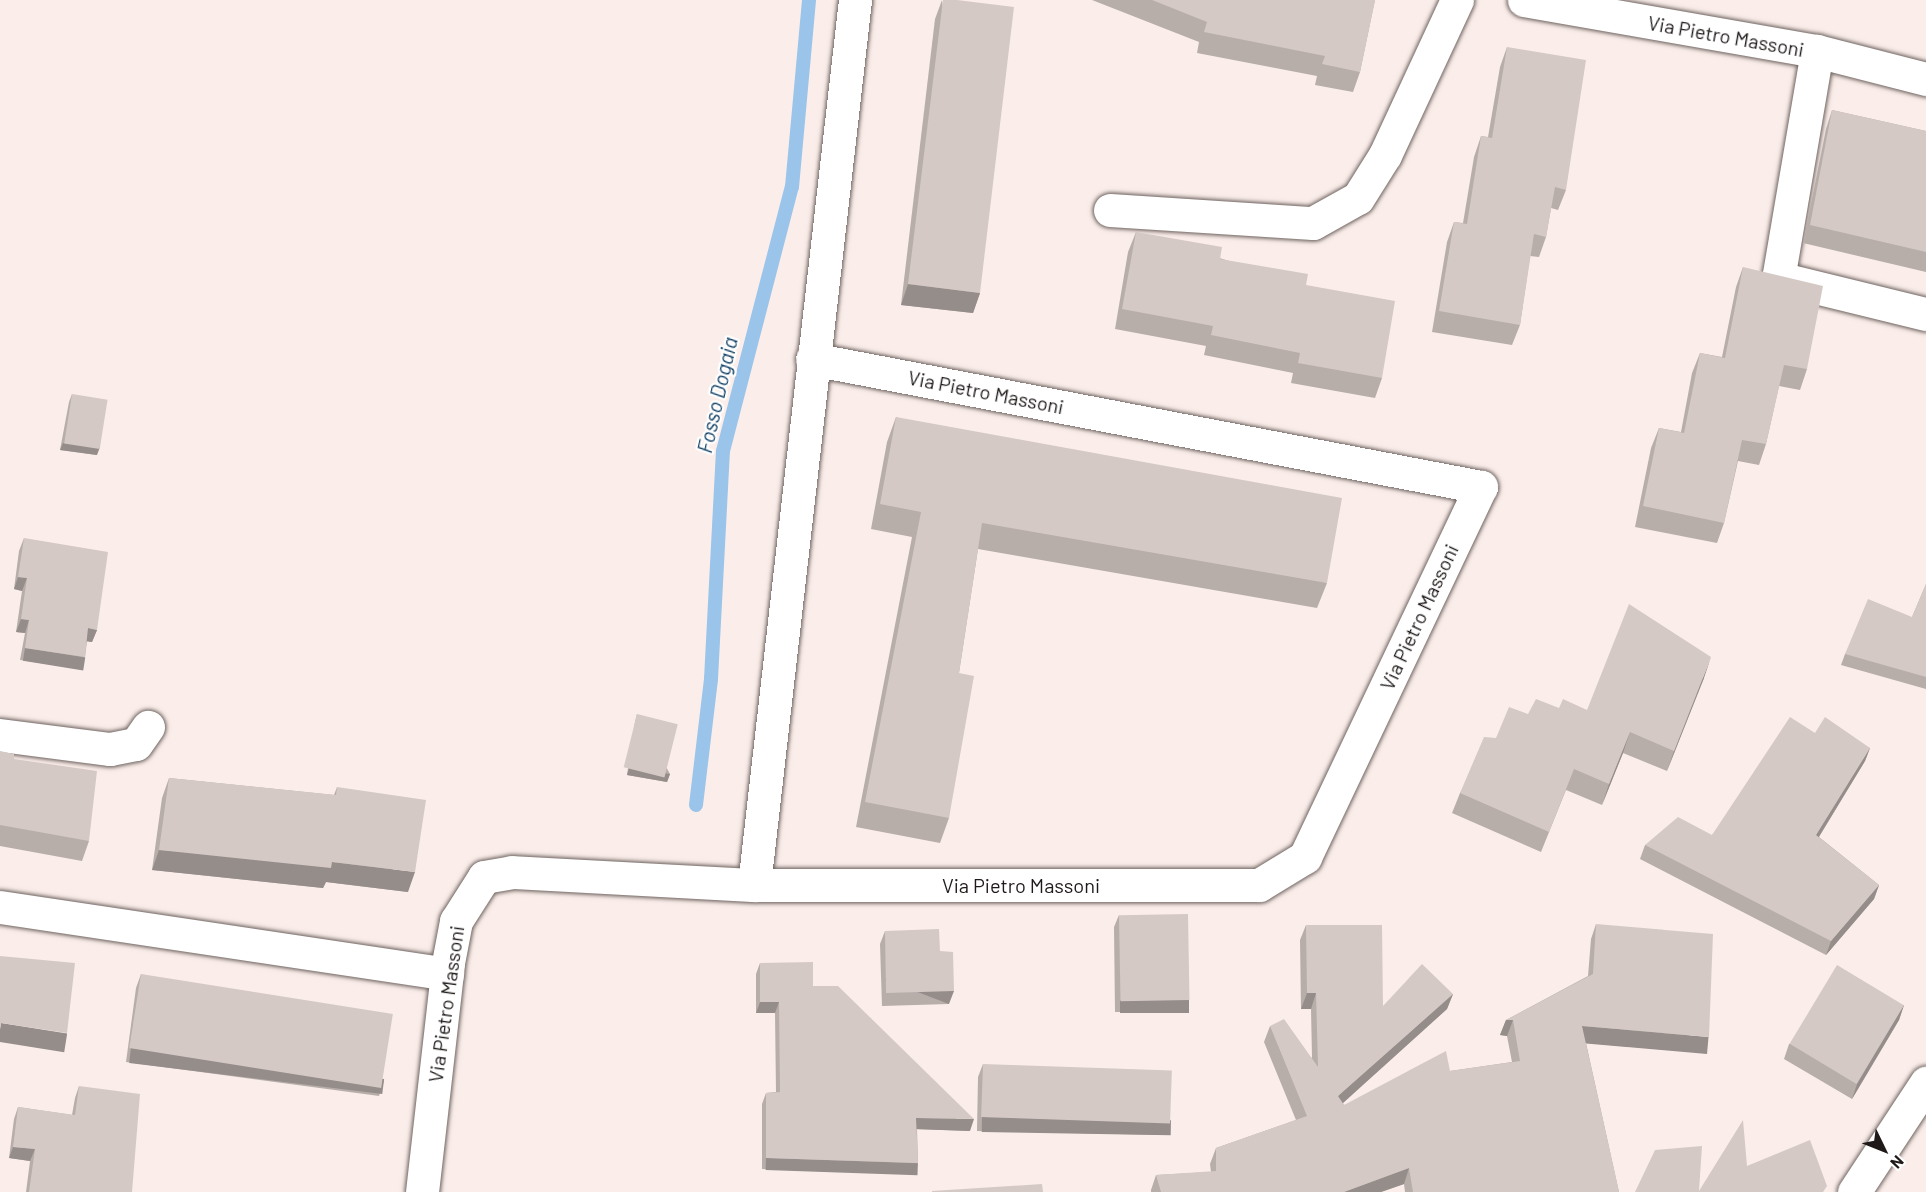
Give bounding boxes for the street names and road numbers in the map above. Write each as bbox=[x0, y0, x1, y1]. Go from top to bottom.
street label: Via Pietro Massoni bbox=[1646, 10, 1806, 62]
street label: Via Pietro Massoni bbox=[906, 365, 1066, 419]
street label: Via Pietro Massoni bbox=[1375, 540, 1463, 694]
street label: Via Pietro Massoni bbox=[942, 873, 1100, 897]
street label: Via Pietro Massoni bbox=[423, 924, 469, 1084]

